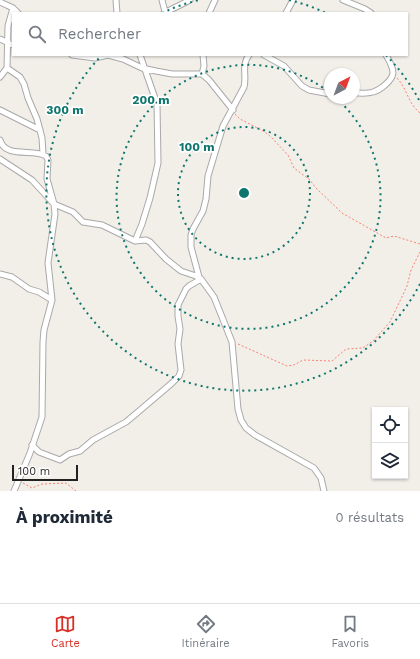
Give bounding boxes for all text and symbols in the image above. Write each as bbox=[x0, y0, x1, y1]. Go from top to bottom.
search box bbox=[12, 12, 408, 56]
icon: search bbox=[26, 23, 48, 45]
text: Rechercher bbox=[58, 25, 141, 43]
north arrow bbox=[324, 68, 360, 104]
text: 200 m bbox=[132, 93, 170, 107]
text: 300 m bbox=[46, 103, 84, 117]
text: 100 m bbox=[179, 140, 215, 154]
centre of rings bbox=[237, 186, 251, 200]
map controls bbox=[372, 407, 408, 479]
button: locate bbox=[372, 407, 408, 443]
button: layers bbox=[372, 443, 408, 479]
scale bar bbox=[12, 463, 78, 482]
text: 100 m bbox=[18, 465, 50, 478]
text: À proximité bbox=[16, 507, 113, 527]
text: 0 résultats bbox=[335, 510, 404, 525]
tab: Carte bbox=[51, 613, 80, 650]
tab: Itinéraire bbox=[182, 613, 230, 650]
tab: Favoris bbox=[331, 613, 369, 650]

